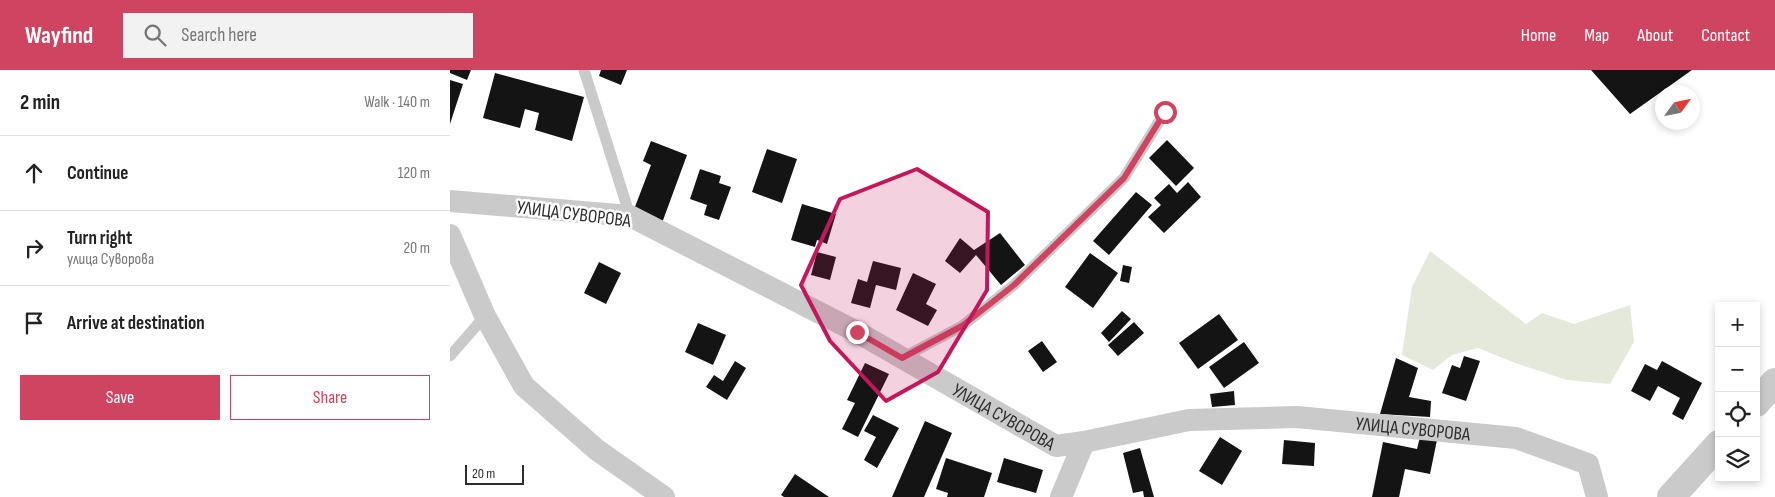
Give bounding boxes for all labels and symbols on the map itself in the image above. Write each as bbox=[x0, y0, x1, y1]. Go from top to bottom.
north arrow bbox=[1655, 85, 1700, 130]
route start bbox=[1154, 101, 1177, 124]
street label: УЛИЦА СУВОРОВА bbox=[515, 196, 633, 233]
route end bbox=[846, 321, 869, 344]
street label: УЛИЦА СУВОРОВА bbox=[948, 379, 1060, 457]
street label: УЛИЦА СУВОРОВА bbox=[1355, 413, 1472, 447]
scale bar bbox=[465, 462, 524, 485]

